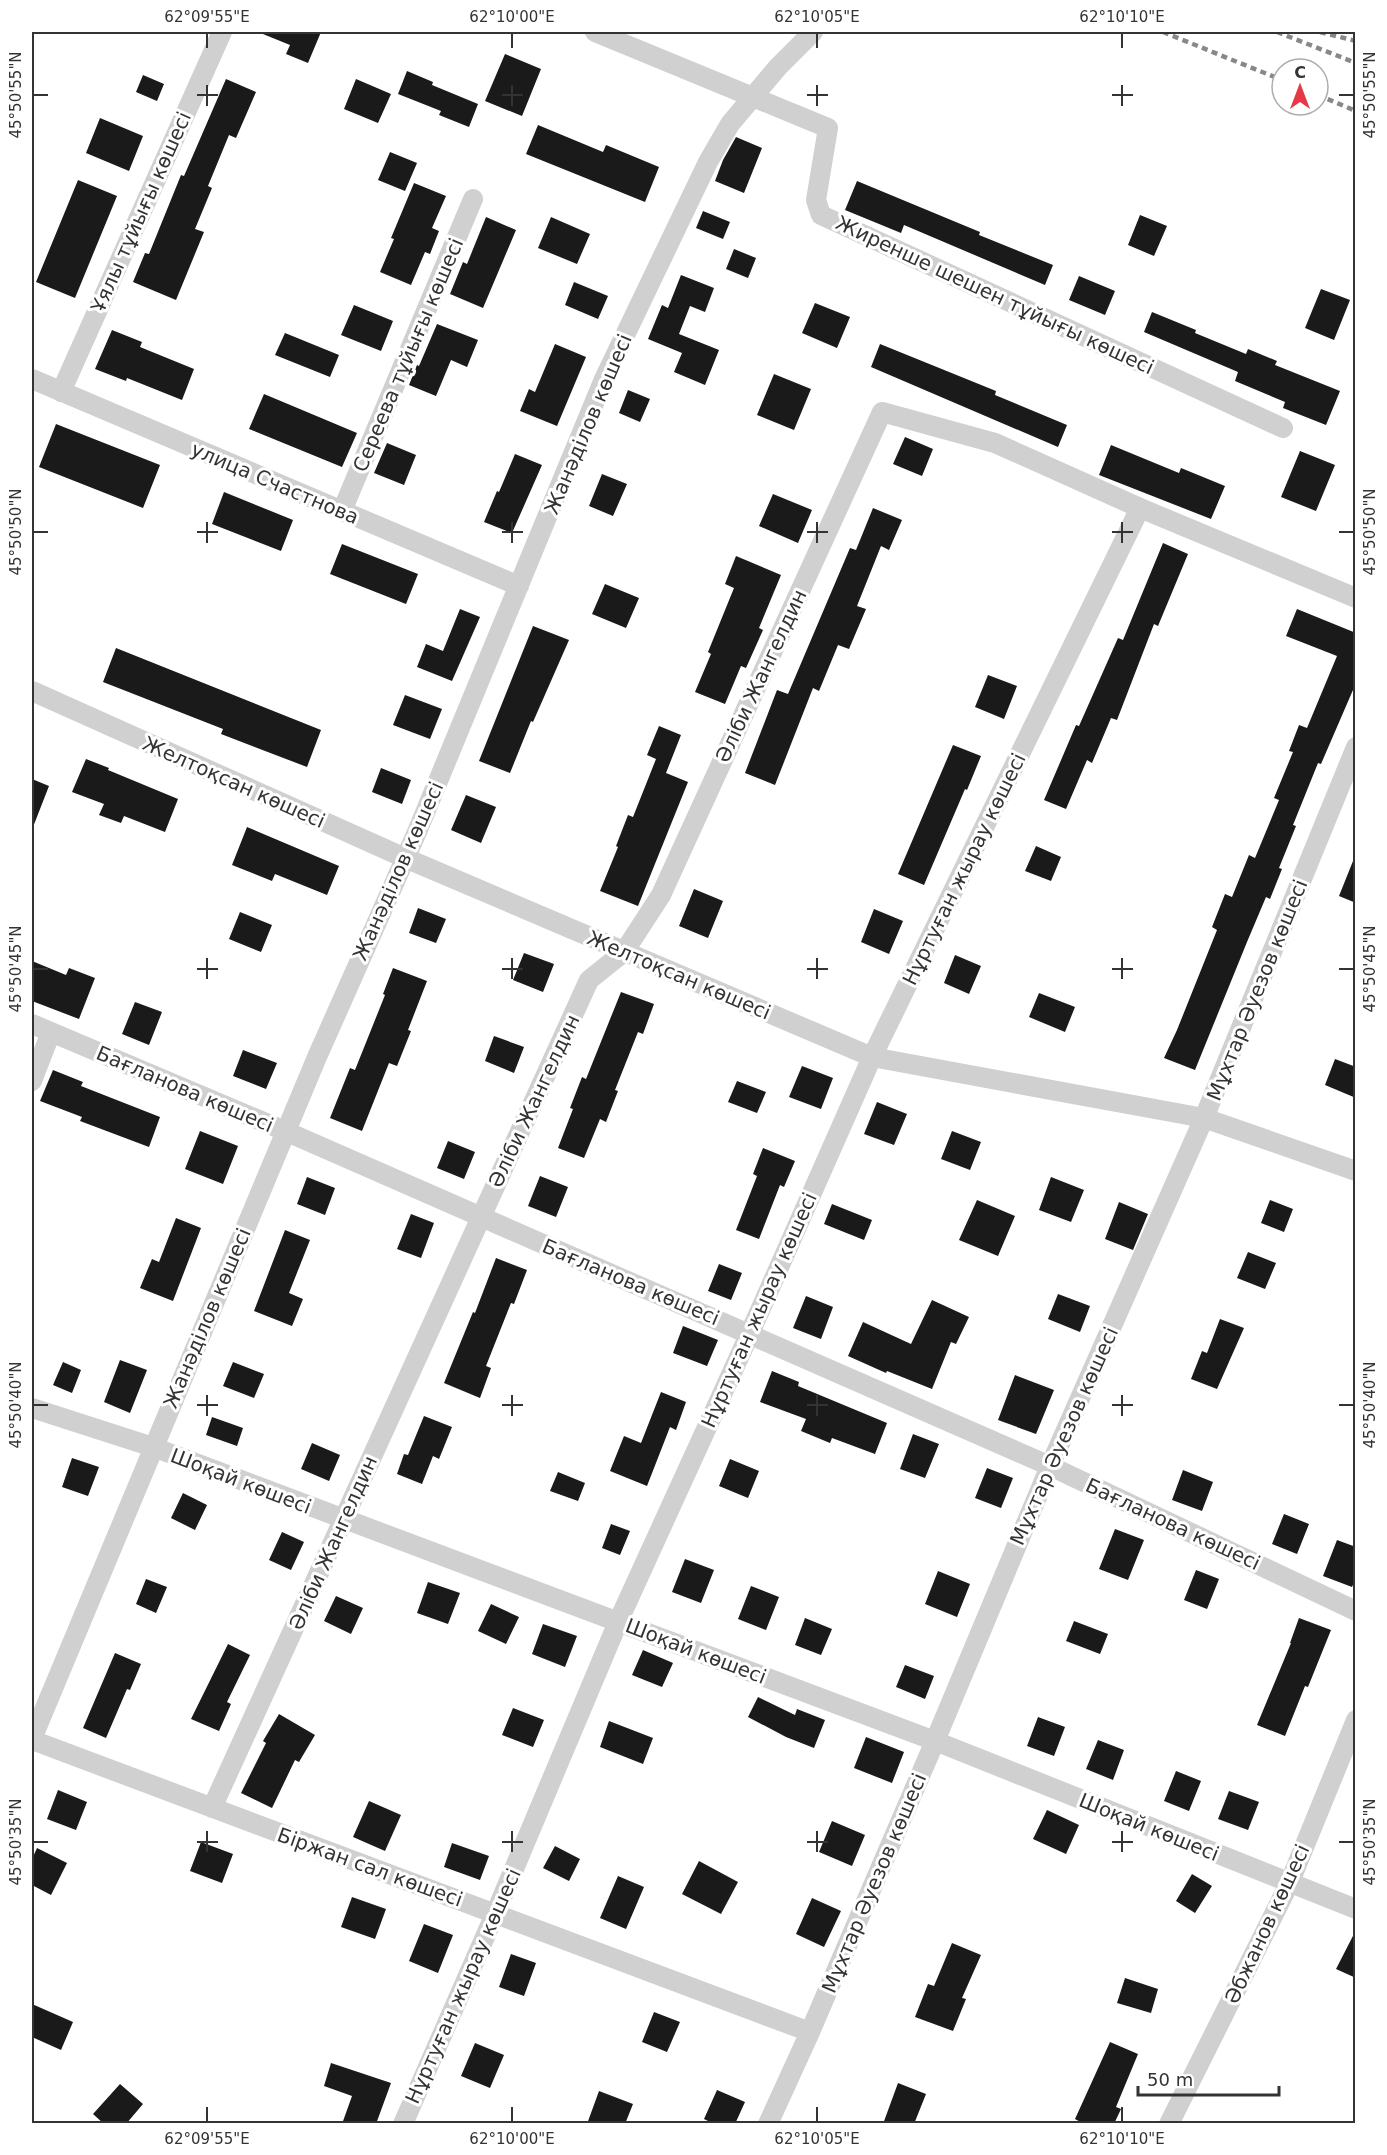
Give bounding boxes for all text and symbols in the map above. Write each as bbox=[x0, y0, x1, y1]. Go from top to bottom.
text: 62°09'55"E bbox=[164, 8, 250, 26]
text: 62°10'00"E bbox=[469, 8, 555, 26]
text: 62°10'05"E bbox=[774, 8, 860, 26]
text: 62°10'10"E bbox=[1079, 8, 1165, 26]
text: 45°50'55"N bbox=[7, 51, 25, 139]
text: 45°50'55"N bbox=[1361, 51, 1379, 139]
north arrow bbox=[1270, 57, 1330, 117]
text: С bbox=[1294, 63, 1306, 82]
street label: Ұялы тұйығы көшесі bbox=[86, 108, 196, 317]
street label: Жиренше шешен тұйығы көшесі bbox=[832, 211, 1158, 379]
street label: Сереева тұйығы көшесі bbox=[348, 234, 468, 476]
street label: Жанәділов көшесі bbox=[539, 330, 637, 518]
street label: улица Счастнова bbox=[188, 437, 362, 529]
text: 45°50'50"N bbox=[7, 488, 25, 576]
text: 45°50'50"N bbox=[1361, 488, 1379, 576]
street label: Әліби Жангелдин bbox=[710, 586, 812, 766]
street label: Желтоқсан көшесі bbox=[139, 731, 329, 833]
street label: Нұртуған жырау көшесі bbox=[897, 749, 1031, 989]
street label: Жанәділов көшесі bbox=[348, 778, 448, 964]
street label: Мұхтар Әуезов көшесі bbox=[1202, 876, 1312, 1104]
text: 45°50'45"N bbox=[7, 925, 25, 1013]
text: 45°50'45"N bbox=[1361, 925, 1379, 1013]
street label: Желтоқсан көшесі bbox=[584, 926, 774, 1024]
street label: Әліби Жангелдин bbox=[483, 1011, 585, 1191]
street label: Бағланова көшесі bbox=[93, 1041, 277, 1137]
street label: Нұртуған жырау көшесі bbox=[696, 1189, 822, 1431]
street label: Жанәділов көшесі bbox=[158, 1224, 256, 1412]
street label: Бағланова көшесі bbox=[539, 1234, 723, 1330]
street label: Мұхтар Әуезов көшесі bbox=[1005, 1323, 1123, 1549]
text: 45°50'40"N bbox=[7, 1361, 25, 1449]
text: 45°50'40"N bbox=[1361, 1361, 1379, 1449]
street label: Шоқай көшесі bbox=[167, 1443, 315, 1519]
street label: Әліби Жангелдин bbox=[284, 1452, 382, 1634]
street label: Бағланова көшесі bbox=[1082, 1473, 1264, 1575]
street label: Шоқай көшесі bbox=[622, 1613, 770, 1689]
street label: Мұхтар Әуезов көшесі bbox=[817, 1770, 931, 1996]
street label: Шоқай көшесі bbox=[1076, 1788, 1222, 1866]
text: 45°50'35"N bbox=[7, 1798, 25, 1886]
text: 45°50'35"N bbox=[1361, 1798, 1379, 1886]
street label: Біржан сал көшесі bbox=[274, 1822, 466, 1912]
street label: Әбжанов көшесі bbox=[1220, 1840, 1314, 2008]
street label: Нұртуған жырау көшесі bbox=[400, 1865, 526, 2107]
scale bar bbox=[1138, 2059, 1279, 2097]
text: 50 m bbox=[1147, 2069, 1193, 2090]
text: 62°09'55"E bbox=[164, 2130, 250, 2148]
text: 62°10'00"E bbox=[469, 2130, 555, 2148]
text: 62°10'05"E bbox=[774, 2130, 860, 2148]
text: 62°10'10"E bbox=[1079, 2130, 1165, 2148]

